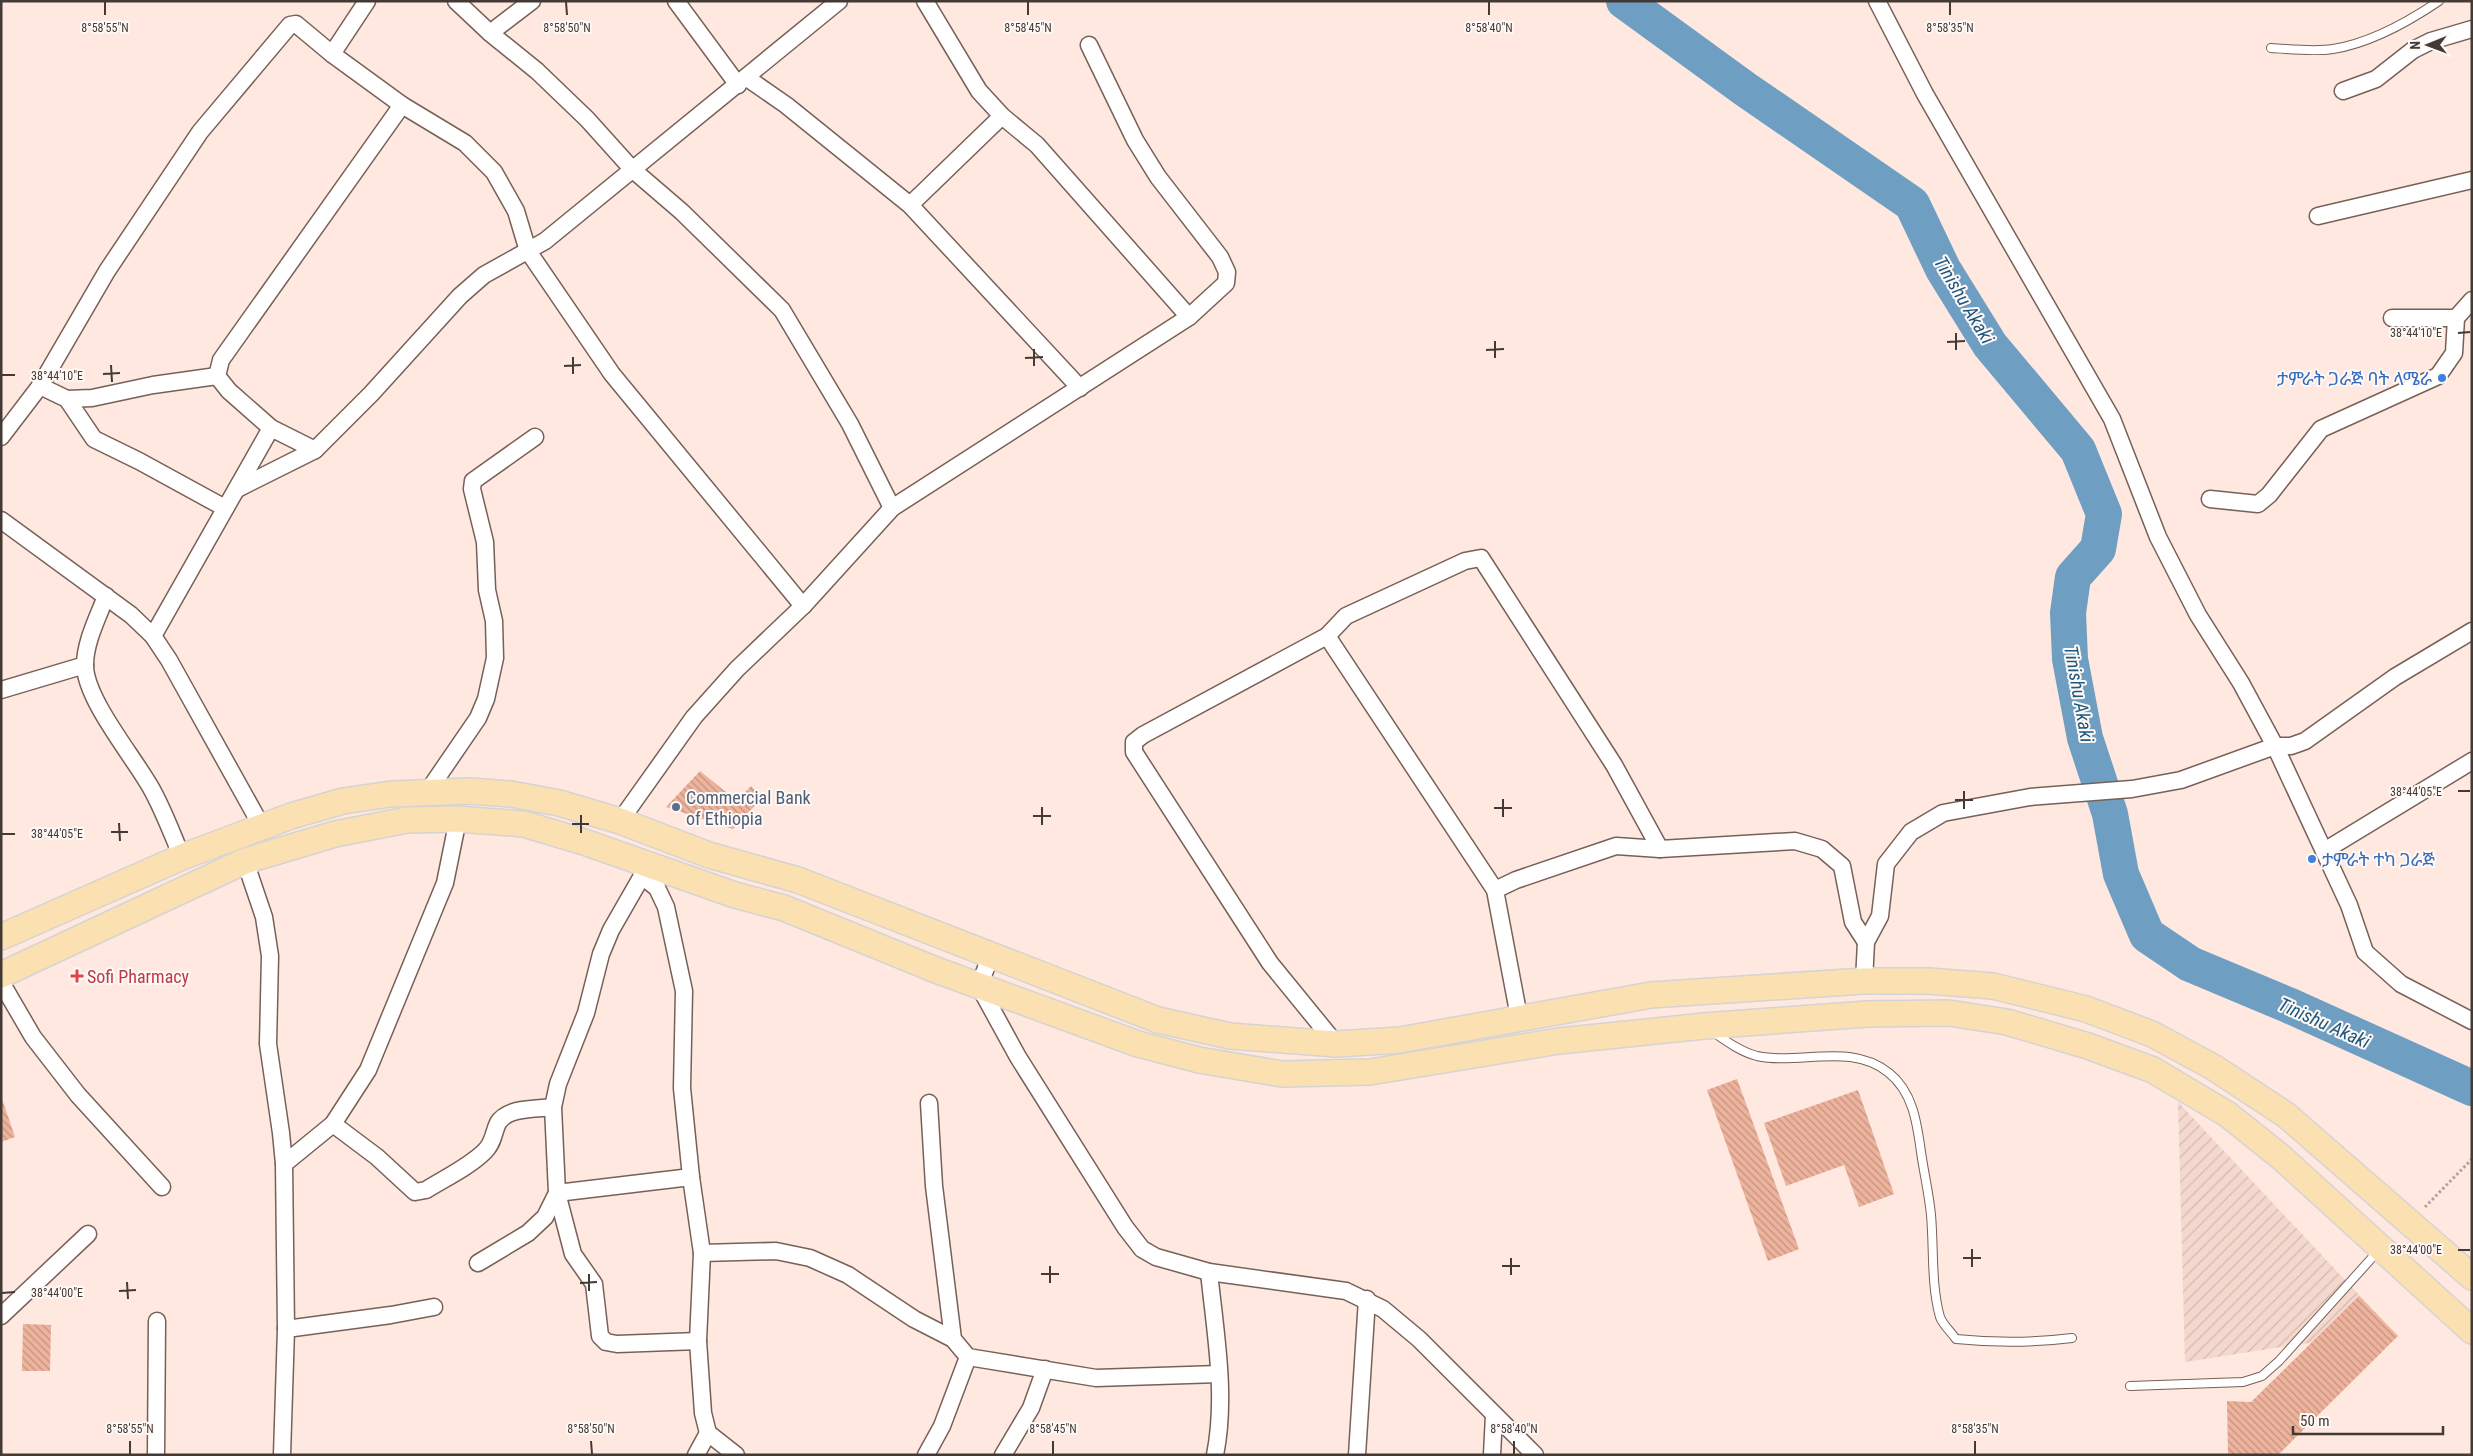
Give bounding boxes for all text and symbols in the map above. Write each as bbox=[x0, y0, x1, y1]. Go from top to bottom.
north arrow bbox=[2403, 20, 2453, 70]
text: 8°58'55"N bbox=[81, 21, 129, 35]
text: 8°58'50"N bbox=[543, 21, 591, 35]
text: 8°58'45"N bbox=[1004, 21, 1052, 35]
text: 8°58'40"N bbox=[1465, 21, 1513, 35]
text: 8°58'35"N bbox=[1926, 21, 1974, 35]
text: N bbox=[2407, 41, 2423, 50]
water label: Tinishu Akaki bbox=[1929, 252, 1999, 349]
text: 38°44'10"E bbox=[2390, 326, 2442, 340]
place label: ታምራት ጋራጅ ባት ላሜራ bbox=[2277, 368, 2432, 389]
text: 38°44'10"E bbox=[31, 369, 83, 383]
marker: ታምራት ጋራጅ ባት ላሜራ bbox=[2436, 372, 2448, 384]
water label: Tinishu Akaki bbox=[2059, 644, 2099, 745]
text: 38°44'05"E bbox=[2390, 785, 2442, 799]
place label: Commercial Bank of Ethiopia bbox=[686, 787, 811, 829]
marker: Commercial Bank of Ethiopia bbox=[670, 801, 682, 813]
text: 38°44'05"E bbox=[31, 827, 83, 841]
place label: ታምራት ተካ ጋራጅ bbox=[2322, 849, 2435, 870]
marker: ታምራት ተካ ጋራጅ bbox=[2306, 853, 2318, 865]
place label: Sofi Pharmacy bbox=[87, 966, 190, 987]
marker: Sofi Pharmacy bbox=[71, 970, 83, 982]
water label: Tinishu Akaki bbox=[2275, 993, 2374, 1054]
text: 38°44'00"E bbox=[2390, 1243, 2442, 1257]
text: 38°44'00"E bbox=[31, 1286, 83, 1300]
scale bar bbox=[2293, 1404, 2443, 1436]
text: 50 m bbox=[2300, 1412, 2330, 1430]
text: 8°58'55"N bbox=[106, 1422, 154, 1436]
text: 8°58'50"N bbox=[567, 1422, 615, 1436]
text: 8°58'45"N bbox=[1029, 1422, 1077, 1436]
text: 8°58'40"N bbox=[1490, 1422, 1538, 1436]
text: 8°58'35"N bbox=[1951, 1422, 1999, 1436]

